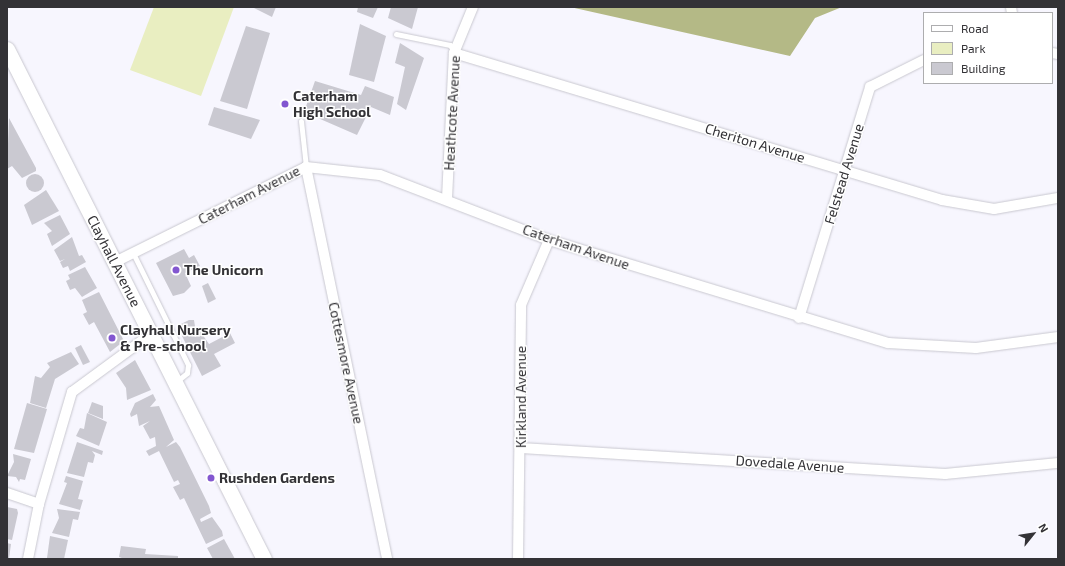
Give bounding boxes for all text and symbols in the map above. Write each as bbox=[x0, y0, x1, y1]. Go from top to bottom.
legend bbox=[923, 12, 1053, 84]
text: Road bbox=[961, 21, 989, 35]
text: Park bbox=[961, 41, 986, 55]
street label: Heathcote Avenue bbox=[441, 55, 463, 171]
text: Building bbox=[961, 61, 1005, 75]
place label: Caterham High School bbox=[293, 88, 371, 120]
marker: Caterham High School bbox=[280, 99, 290, 109]
street label: Cheriton Avenue bbox=[703, 120, 807, 166]
street label: Felstead Avenue bbox=[821, 121, 867, 227]
street label: Caterham Avenue bbox=[195, 162, 303, 228]
street label: Clayhall Avenue bbox=[83, 212, 145, 310]
street label: Caterham Avenue bbox=[520, 221, 632, 273]
place label: The Unicorn bbox=[184, 262, 263, 278]
marker: The Unicorn bbox=[171, 265, 181, 275]
street label: Cottesmore Avenue bbox=[325, 300, 367, 426]
place label: Clayhall Nursery & Pre-school bbox=[120, 322, 231, 354]
marker: Clayhall Nursery & Pre-school bbox=[107, 333, 117, 343]
street label: Kirkland Avenue bbox=[513, 346, 529, 448]
street label: Dovedale Avenue bbox=[735, 452, 845, 476]
place label: Rushden Gardens bbox=[219, 470, 335, 486]
marker: Rushden Gardens bbox=[206, 473, 216, 483]
north arrow bbox=[1013, 514, 1053, 554]
text: N bbox=[1036, 521, 1051, 534]

